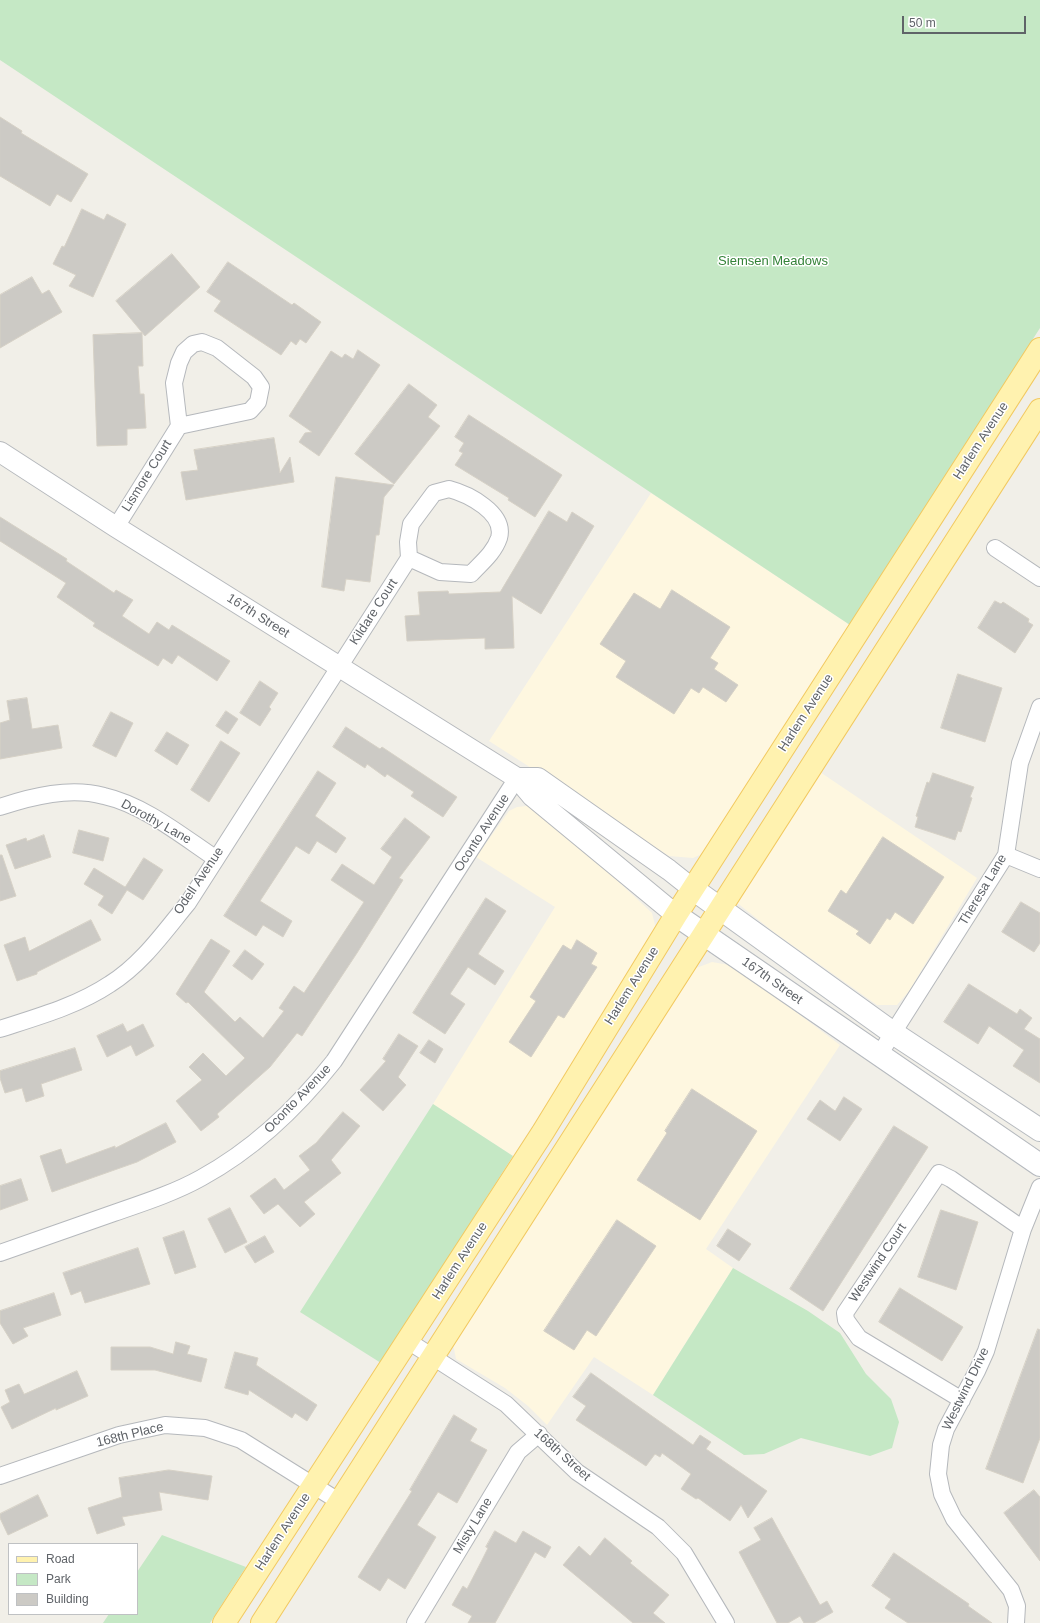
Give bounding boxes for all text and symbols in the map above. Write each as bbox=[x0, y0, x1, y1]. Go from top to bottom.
scale bar bbox=[904, 8, 1028, 34]
text: 50 m bbox=[909, 16, 936, 30]
park label: Siemsen Meadows bbox=[718, 253, 828, 269]
street label: Harlem Avenue bbox=[950, 399, 1012, 483]
street label: Lismore Court bbox=[119, 437, 175, 515]
street label: Kildare Court bbox=[347, 576, 401, 648]
street label: 167th Street bbox=[224, 591, 292, 641]
street label: Harlem Avenue bbox=[775, 671, 837, 755]
street label: Oconto Avenue bbox=[451, 791, 513, 875]
street label: Dorothy Lane bbox=[118, 796, 194, 848]
street label: Odell Avenue bbox=[171, 844, 227, 918]
street label: Theresa Lane bbox=[956, 852, 1010, 928]
street label: Harlem Avenue bbox=[602, 944, 662, 1028]
street label: 167th Street bbox=[739, 954, 805, 1008]
street label: Oconto Avenue bbox=[261, 1061, 335, 1137]
street label: Harlem Avenue bbox=[429, 1219, 491, 1303]
street label: Westwind Court bbox=[846, 1221, 910, 1305]
street label: Westwind Drive bbox=[939, 1345, 993, 1433]
street label: 168th Place bbox=[95, 1419, 165, 1451]
street label: 168th Street bbox=[530, 1426, 594, 1484]
street label: Harlem Avenue bbox=[252, 1490, 314, 1574]
street label: Misty Lane bbox=[450, 1495, 496, 1557]
legend bbox=[8, 1543, 138, 1615]
text: Road bbox=[46, 1552, 75, 1566]
text: Park bbox=[46, 1572, 71, 1586]
text: Building bbox=[46, 1592, 89, 1606]

